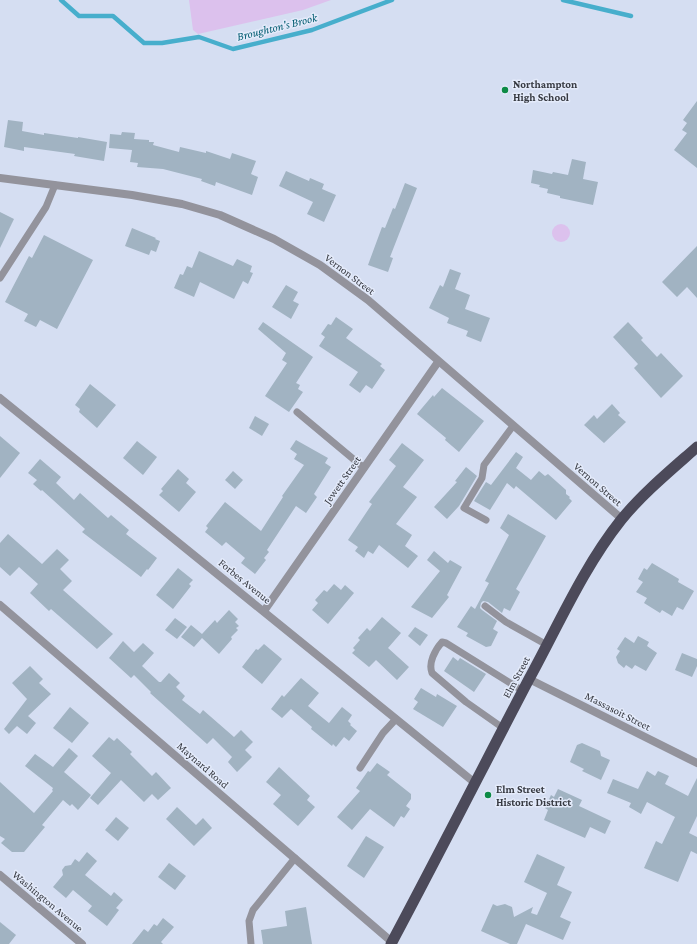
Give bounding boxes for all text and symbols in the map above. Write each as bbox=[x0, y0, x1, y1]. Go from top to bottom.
water label: Broughton's Brook bbox=[235, 10, 319, 44]
place label: Northampton High School bbox=[513, 78, 578, 103]
marker: Northampton High School bbox=[500, 85, 510, 95]
street label: Vernon Street bbox=[323, 251, 378, 297]
street label: Jewett Street bbox=[320, 453, 364, 508]
street label: Vernon Street bbox=[572, 460, 625, 508]
street label: Forbes Avenue bbox=[216, 556, 274, 606]
street label: Elm Street bbox=[500, 654, 532, 700]
street label: Massasoit Street bbox=[583, 689, 653, 733]
street label: Maynard Road bbox=[174, 739, 231, 791]
place label: Elm Street Historic District bbox=[496, 783, 571, 808]
marker: Elm Street Historic District bbox=[483, 790, 493, 800]
street label: Washington Avenue bbox=[10, 868, 86, 935]

